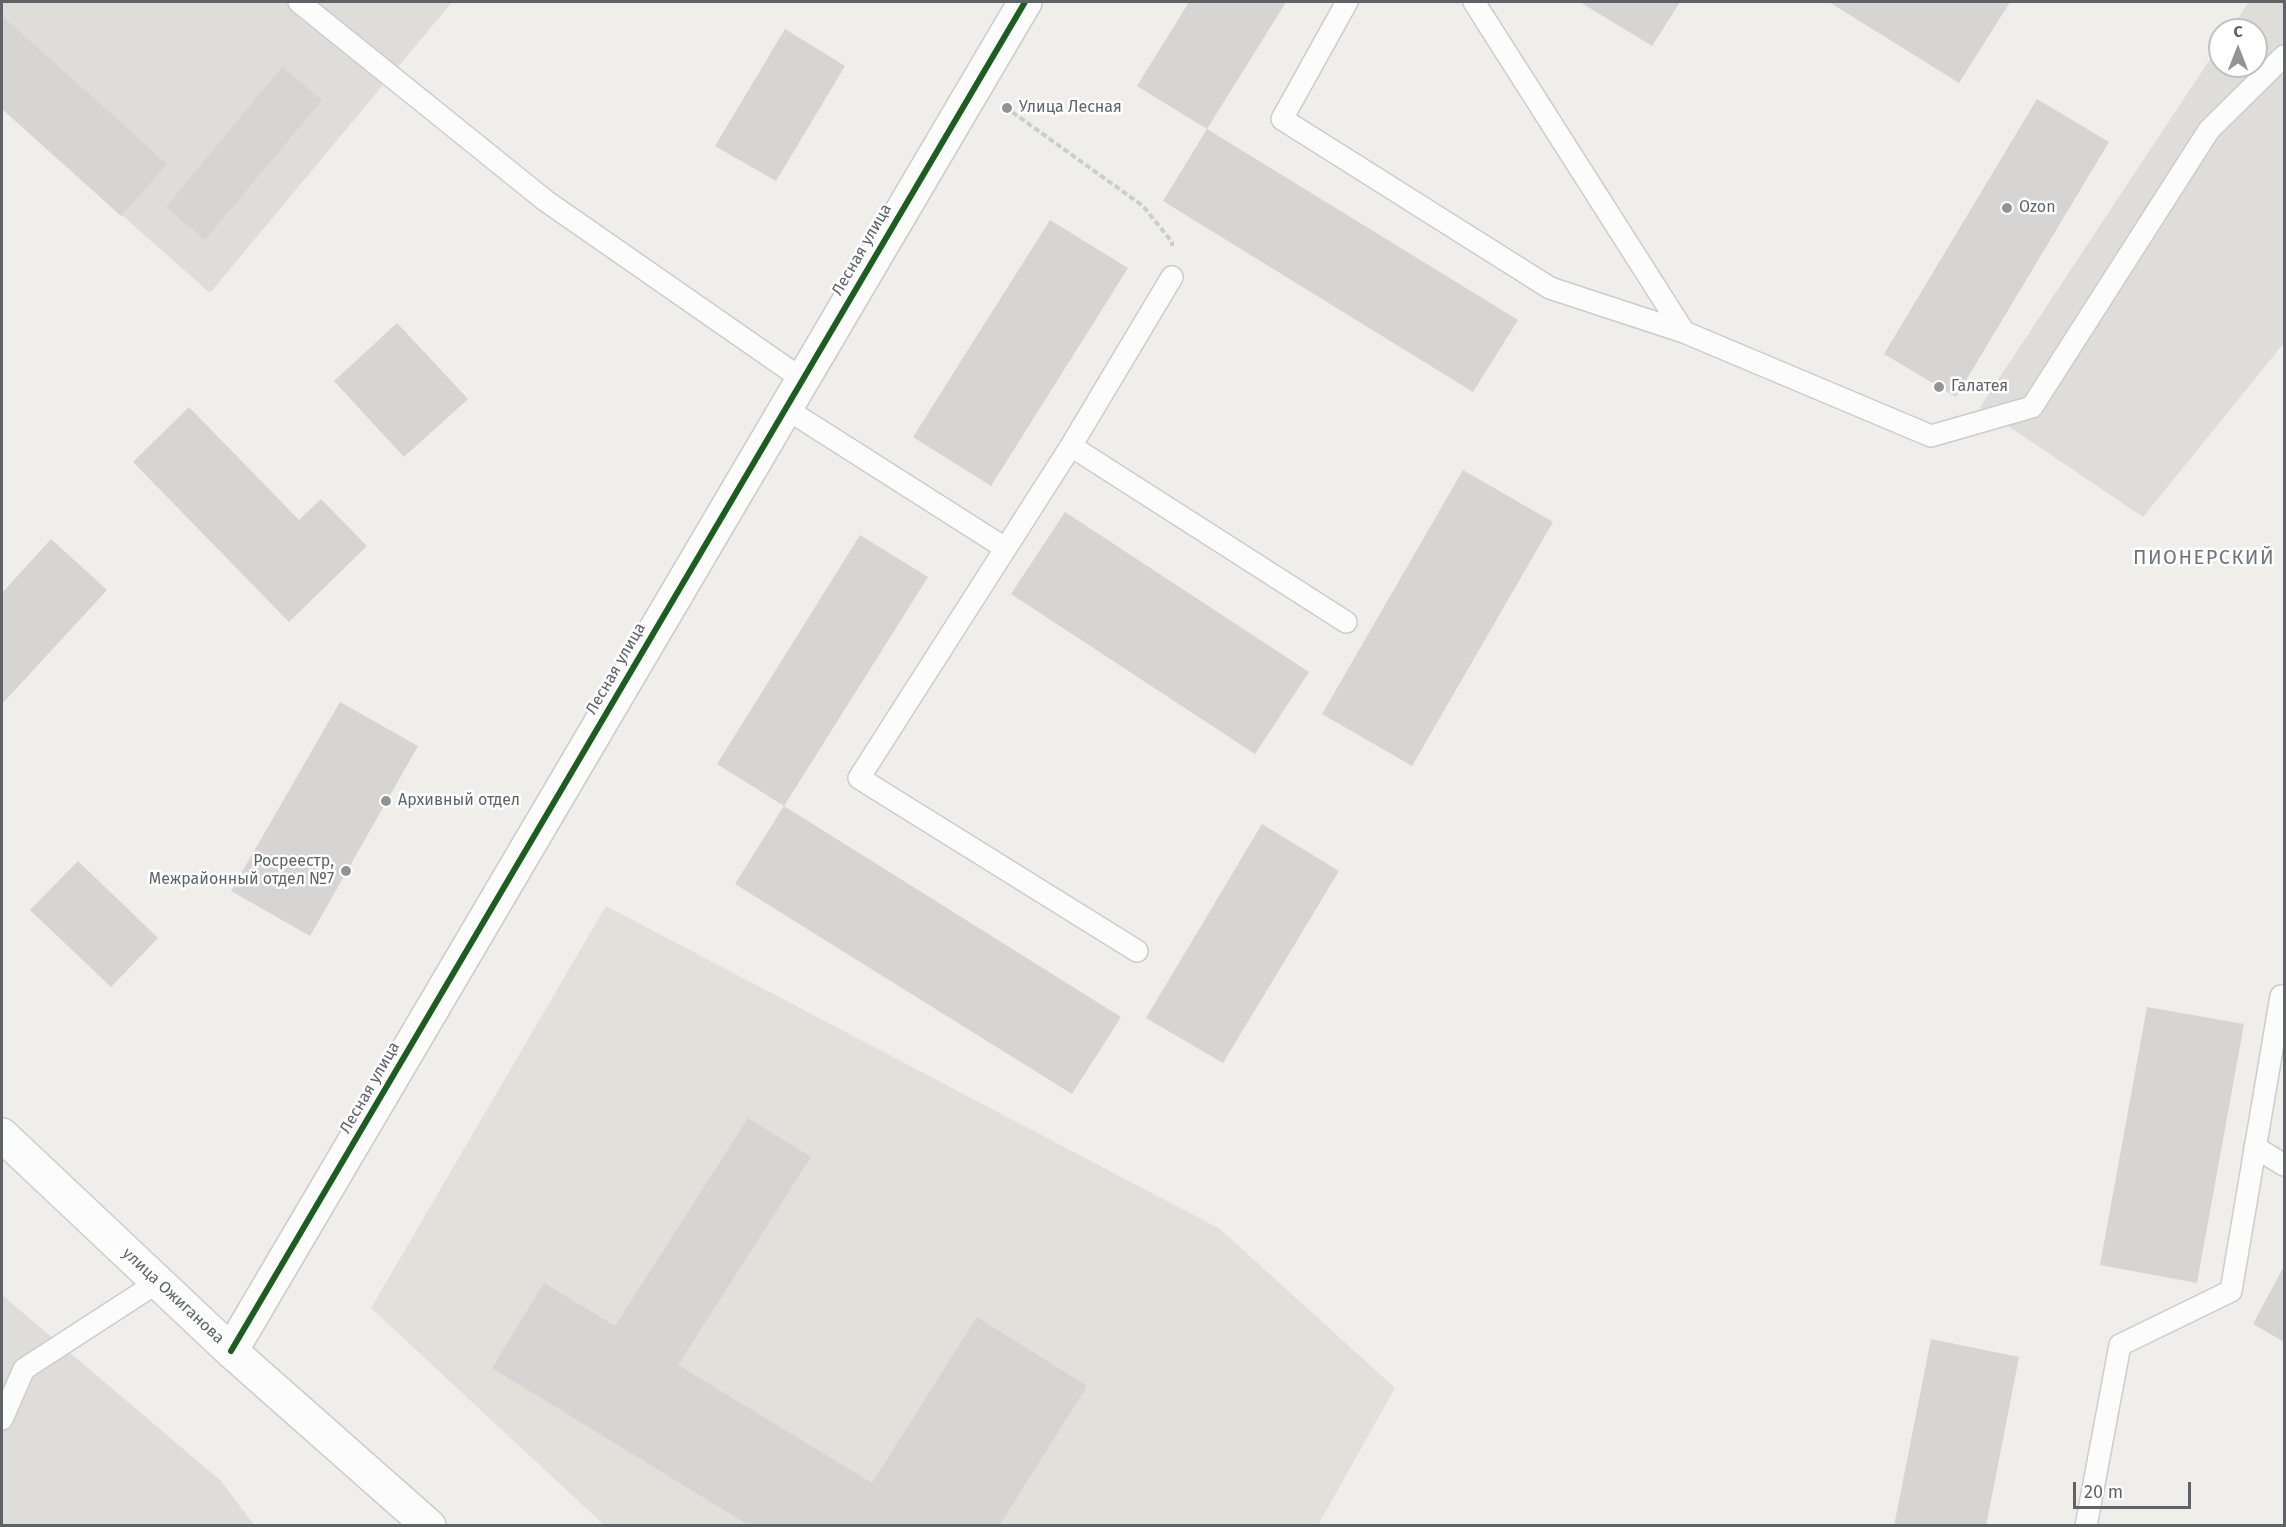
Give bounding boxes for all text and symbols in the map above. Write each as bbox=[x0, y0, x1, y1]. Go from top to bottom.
north arrow bbox=[2208, 18, 2268, 78]
text: С bbox=[2233, 22, 2243, 41]
place label: Улица Лесная bbox=[1019, 98, 1122, 118]
marker: Улица Лесная bbox=[1000, 101, 1014, 115]
place label: Ozon bbox=[2019, 198, 2056, 218]
street label: Лесная улица bbox=[828, 201, 896, 299]
marker: Ozon bbox=[2000, 201, 2014, 215]
place label: Галатея bbox=[1951, 377, 2008, 397]
marker: Галатея bbox=[1932, 380, 1946, 394]
district label: ПИОНЕРСКИЙ bbox=[2133, 546, 2275, 570]
street label: Лесная улица bbox=[582, 620, 650, 718]
place label: Архивный отдел bbox=[398, 791, 520, 811]
marker: Архивный отдел bbox=[379, 794, 393, 808]
place label: Росреестр, Межрайонный отдел №7 bbox=[149, 852, 334, 890]
marker: Росреестр, Межрайонный отдел №7 bbox=[339, 864, 353, 878]
street label: Лесная улица bbox=[336, 1039, 404, 1137]
street label: улица Ожиганова bbox=[118, 1244, 228, 1348]
scale bar bbox=[2076, 1470, 2194, 1508]
text: 20 m bbox=[2084, 1481, 2123, 1503]

